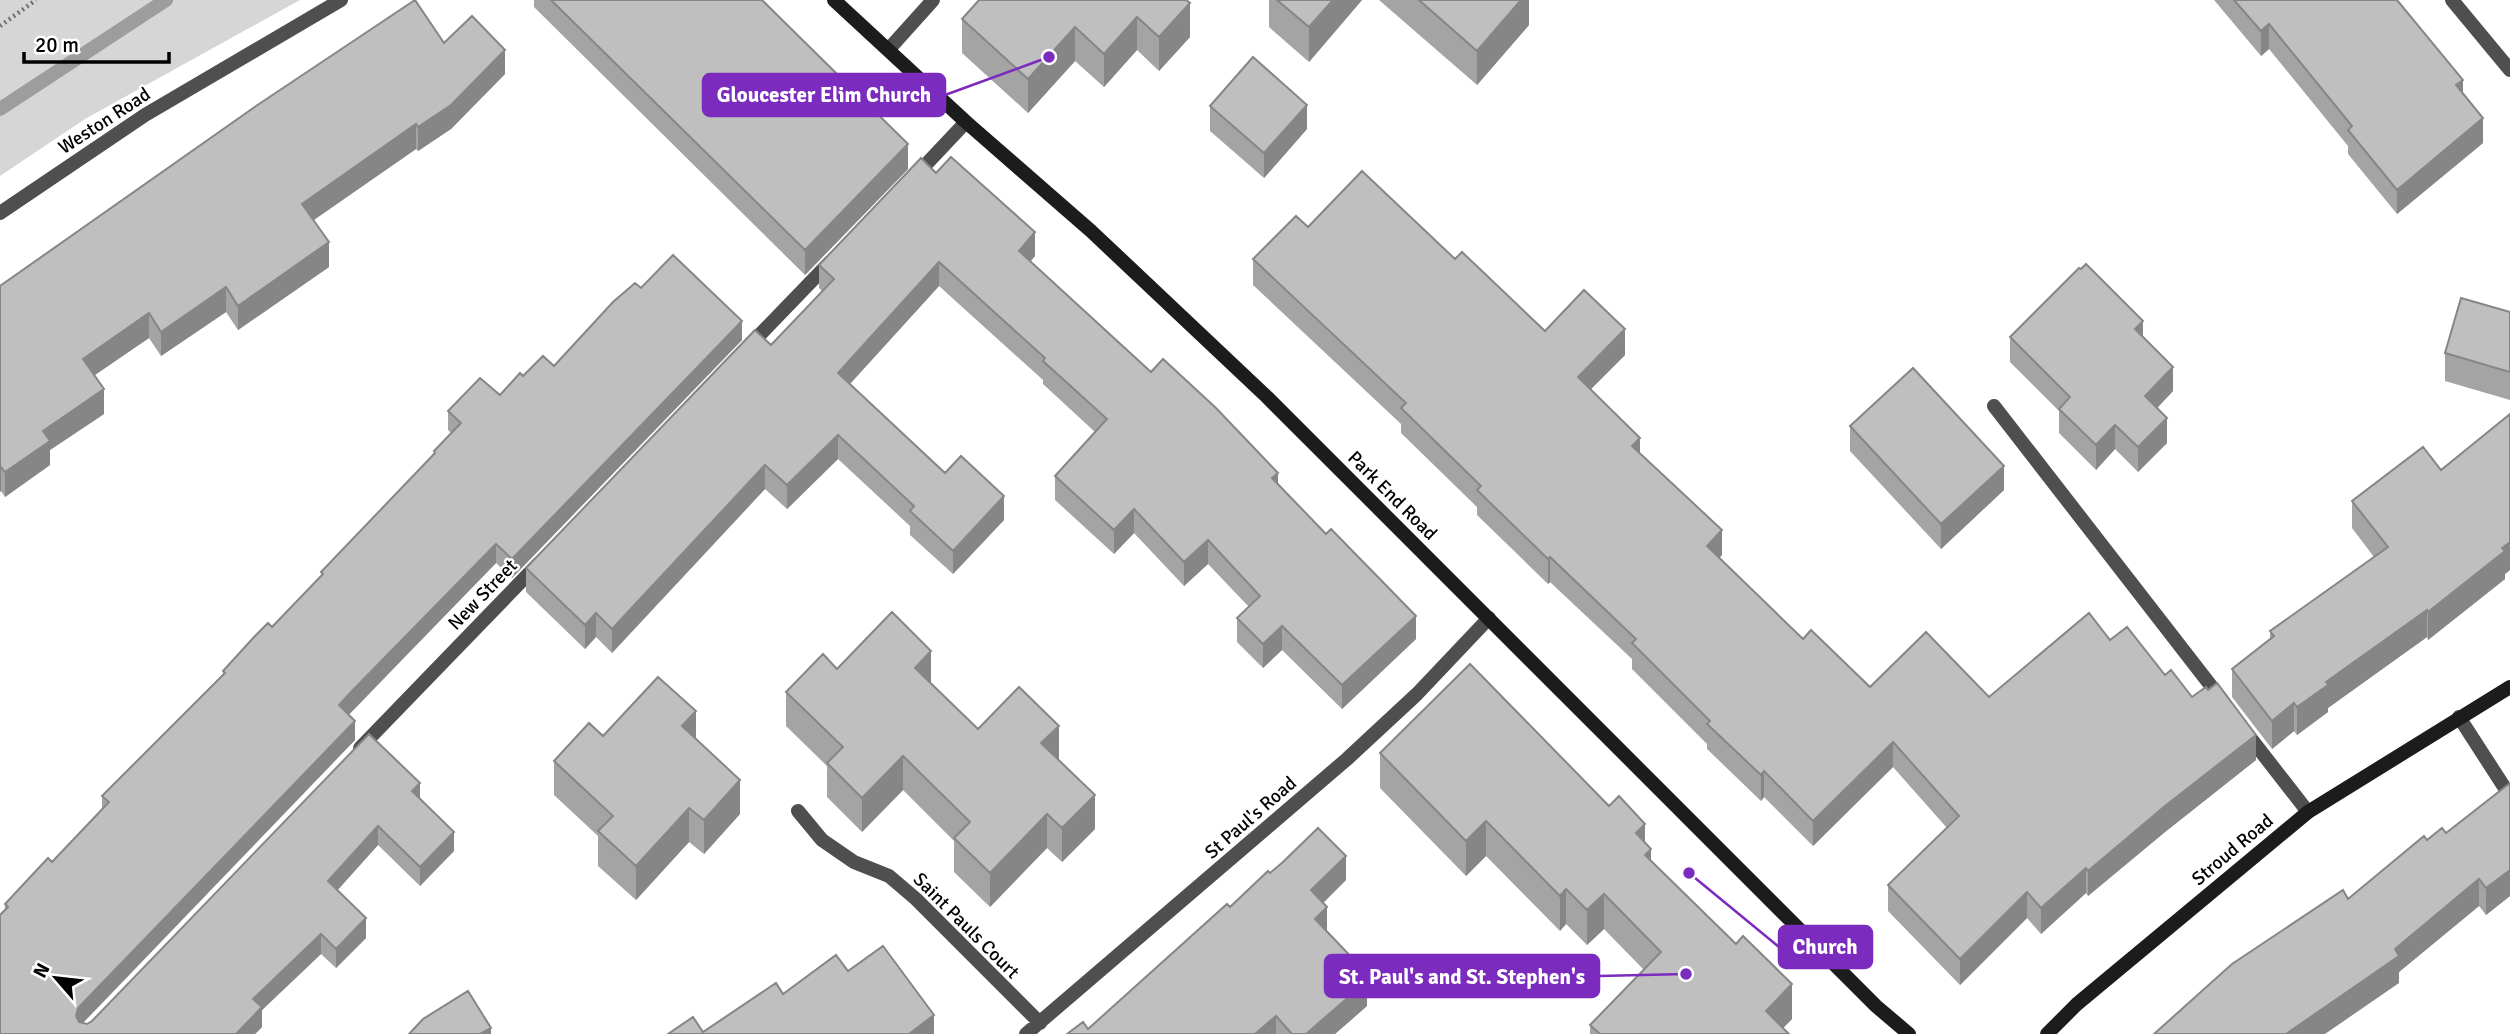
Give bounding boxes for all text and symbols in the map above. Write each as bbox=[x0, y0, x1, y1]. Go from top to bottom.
scale bar bbox=[24, 21, 170, 65]
text: 20 m bbox=[35, 32, 79, 58]
callout: Gloucester Elim Church bbox=[703, 74, 945, 116]
street label: Weston Road bbox=[54, 82, 155, 159]
text: Gloucester Elim Church bbox=[717, 82, 931, 108]
street label: Park End Road bbox=[1343, 446, 1442, 545]
street label: New Street bbox=[443, 554, 523, 635]
street label: St Paul's Road bbox=[1200, 771, 1301, 864]
street label: Stroud Road bbox=[2187, 809, 2278, 891]
street label: Saint Pauls Court bbox=[908, 867, 1025, 984]
callout: Church bbox=[1779, 926, 1872, 968]
text: Church bbox=[1792, 934, 1858, 960]
north arrow bbox=[21, 943, 91, 1013]
callout: St. Paul's and St. Stephen's bbox=[1325, 955, 1599, 997]
text: N bbox=[28, 959, 56, 982]
text: St. Paul's and St. Stephen's bbox=[1339, 964, 1585, 990]

